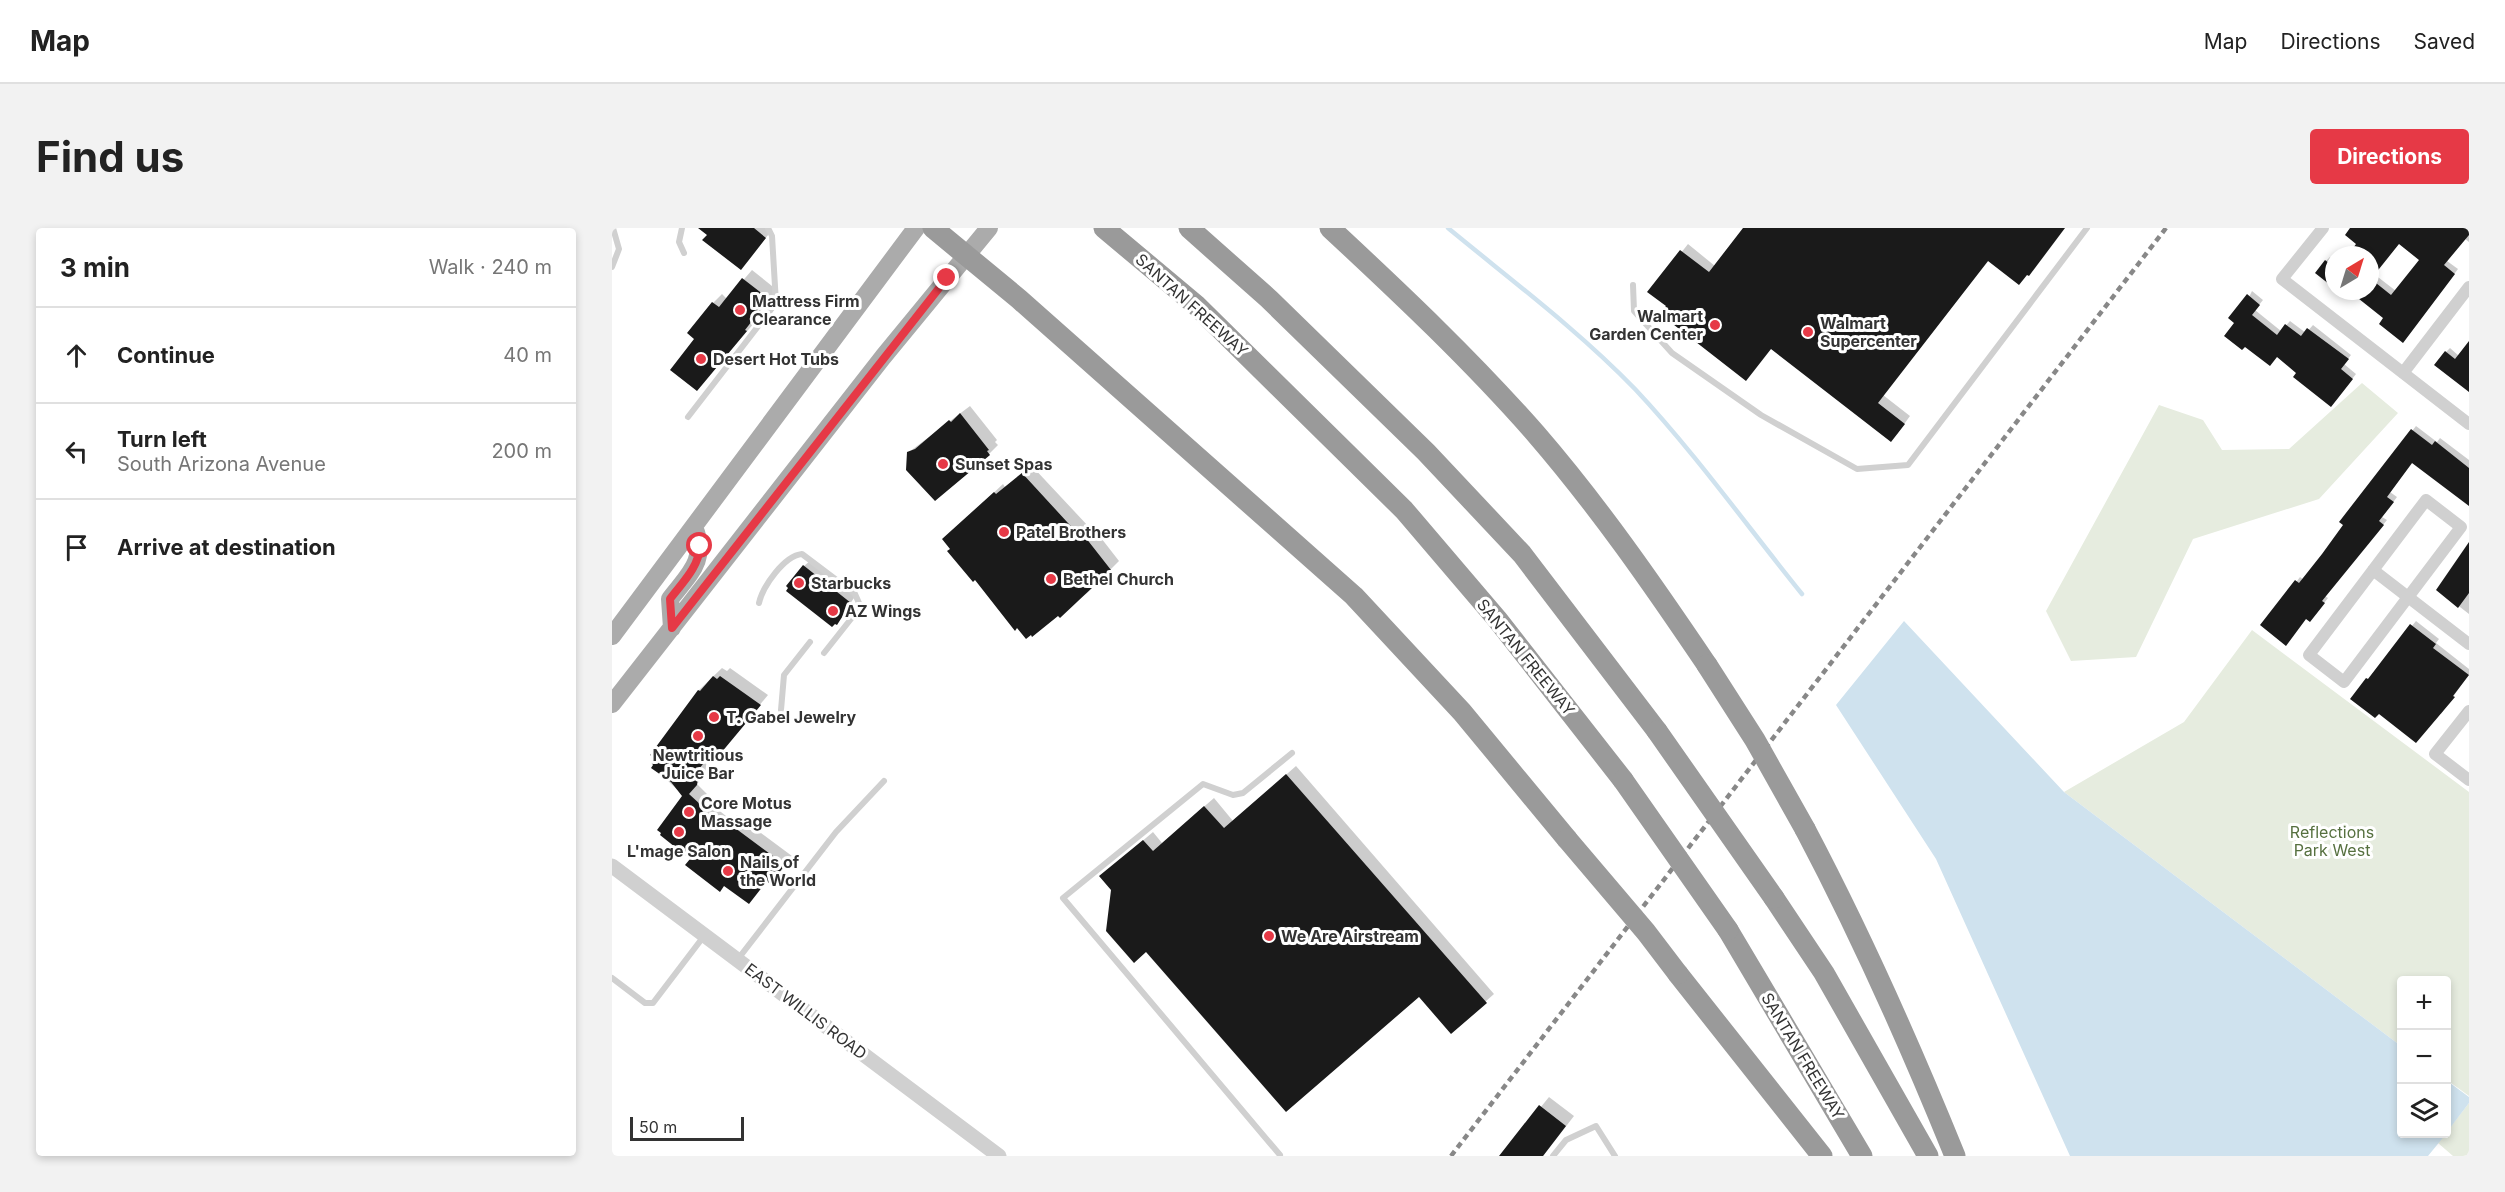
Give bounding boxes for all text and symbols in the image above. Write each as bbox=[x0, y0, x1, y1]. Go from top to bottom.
text: Map bbox=[30, 24, 90, 58]
text: Map bbox=[2204, 29, 2247, 54]
text: Directions bbox=[2280, 29, 2381, 54]
text: Saved bbox=[2414, 29, 2475, 54]
button: Directions bbox=[2310, 129, 2469, 184]
text: Find us bbox=[36, 131, 184, 182]
north arrow bbox=[2325, 246, 2379, 300]
street label: SANTAN FREEWAY bbox=[1132, 249, 1252, 361]
text: 3 min bbox=[60, 252, 130, 283]
text: Walk · 240 m bbox=[429, 255, 552, 279]
route end bbox=[933, 264, 959, 290]
place label: Mattress Firm Clearance bbox=[752, 291, 860, 329]
marker: Mattress Firm Clearance bbox=[733, 303, 747, 317]
place label: Walmart Garden Center bbox=[1589, 306, 1703, 344]
place label: Walmart Supercenter bbox=[1820, 313, 1917, 351]
marker: Walmart Garden Center bbox=[1708, 318, 1722, 332]
marker: Walmart Supercenter bbox=[1801, 325, 1815, 339]
icon: ahead bbox=[60, 339, 93, 372]
text: Continue bbox=[117, 342, 215, 368]
text: 40 m bbox=[503, 343, 552, 367]
place label: Desert Hot Tubs bbox=[713, 349, 839, 369]
marker: Desert Hot Tubs bbox=[694, 352, 708, 366]
text: Turn left bbox=[117, 426, 207, 452]
icon: left bbox=[60, 435, 93, 468]
text: 200 m bbox=[491, 439, 552, 463]
text: South Arizona Avenue bbox=[117, 452, 326, 476]
place label: Sunset Spas bbox=[955, 454, 1053, 474]
marker: Sunset Spas bbox=[936, 457, 950, 471]
place label: Patel Brothers bbox=[1016, 522, 1126, 542]
marker: Patel Brothers bbox=[997, 525, 1011, 539]
icon: arrive bbox=[60, 531, 93, 564]
route start bbox=[686, 532, 712, 558]
text: Arrive at destination bbox=[117, 534, 336, 560]
place label: Bethel Church bbox=[1063, 569, 1174, 589]
marker: Bethel Church bbox=[1044, 572, 1058, 586]
place label: Starbucks bbox=[811, 573, 891, 593]
marker: Starbucks bbox=[792, 576, 806, 590]
street label: SANTAN FREEWAY bbox=[1473, 595, 1579, 720]
place label: AZ Wings bbox=[845, 601, 921, 621]
marker: AZ Wings bbox=[826, 604, 840, 618]
place label: T. Gabel Jewelry bbox=[726, 707, 857, 727]
marker: T. Gabel Jewelry bbox=[707, 710, 721, 724]
marker: Newtritious Juice Bar bbox=[691, 729, 705, 743]
place label: Newtritious Juice Bar bbox=[653, 745, 743, 783]
place label: Core Motus Massage bbox=[701, 793, 792, 831]
marker: Core Motus Massage bbox=[682, 805, 696, 819]
park label: Reflections Park West bbox=[2290, 822, 2374, 860]
marker: L'mage Salon bbox=[672, 825, 686, 839]
place label: L'mage Salon bbox=[627, 841, 731, 861]
place label: Nails of the World bbox=[740, 852, 816, 890]
marker: Nails of the World bbox=[721, 864, 735, 878]
place label: We Are Airstream bbox=[1281, 926, 1419, 946]
marker: We Are Airstream bbox=[1262, 929, 1276, 943]
street label: EAST WILLIS ROAD bbox=[741, 959, 871, 1063]
map controls bbox=[2397, 976, 2451, 1138]
button: + bbox=[2397, 976, 2451, 1030]
street label: SANTAN FREEWAY bbox=[1757, 989, 1849, 1123]
button: − bbox=[2397, 1030, 2451, 1084]
button: layers bbox=[2397, 1084, 2451, 1138]
scale bar bbox=[630, 1114, 744, 1142]
text: 50 m bbox=[639, 1117, 677, 1137]

